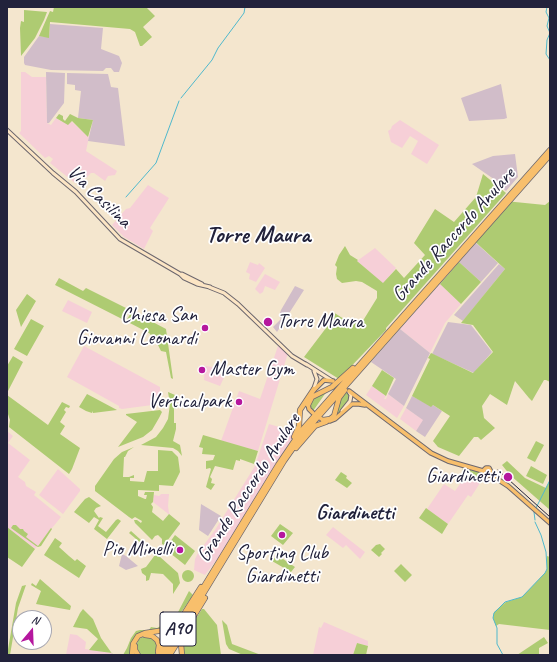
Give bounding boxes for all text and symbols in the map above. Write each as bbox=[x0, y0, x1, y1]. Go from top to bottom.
street label: Via Casilina bbox=[62, 161, 136, 233]
street label: Grande Raccordo Anulare bbox=[387, 163, 521, 307]
district label: Torre Maura bbox=[206, 222, 310, 250]
place label: Chiesa San Giovanni Leonardi bbox=[77, 304, 197, 351]
place label: Torre Maura bbox=[277, 310, 363, 334]
marker: Torre Maura bbox=[262, 316, 274, 328]
marker: Chiesa San Giovanni Leonardi bbox=[200, 323, 210, 333]
place label: Master Gym bbox=[210, 358, 294, 382]
marker: Master Gym bbox=[197, 365, 207, 375]
place label: Verticalpark bbox=[148, 390, 231, 414]
marker: Verticalpark bbox=[234, 397, 244, 407]
street label: Grande Raccordo Anulare bbox=[192, 409, 306, 567]
place label: Giardinetti bbox=[426, 465, 499, 489]
marker: Giardinetti bbox=[502, 471, 514, 483]
district label: Giardinetti bbox=[316, 500, 394, 526]
marker: Sporting Club Giardinetti bbox=[277, 530, 287, 540]
place label: Pio Minelli bbox=[103, 538, 172, 562]
place label: Sporting Club Giardinetti bbox=[236, 542, 328, 589]
marker: Pio Minelli bbox=[175, 545, 185, 555]
north arrow bbox=[12, 610, 52, 650]
text: N bbox=[30, 612, 41, 627]
road number: A90 bbox=[160, 612, 196, 646]

